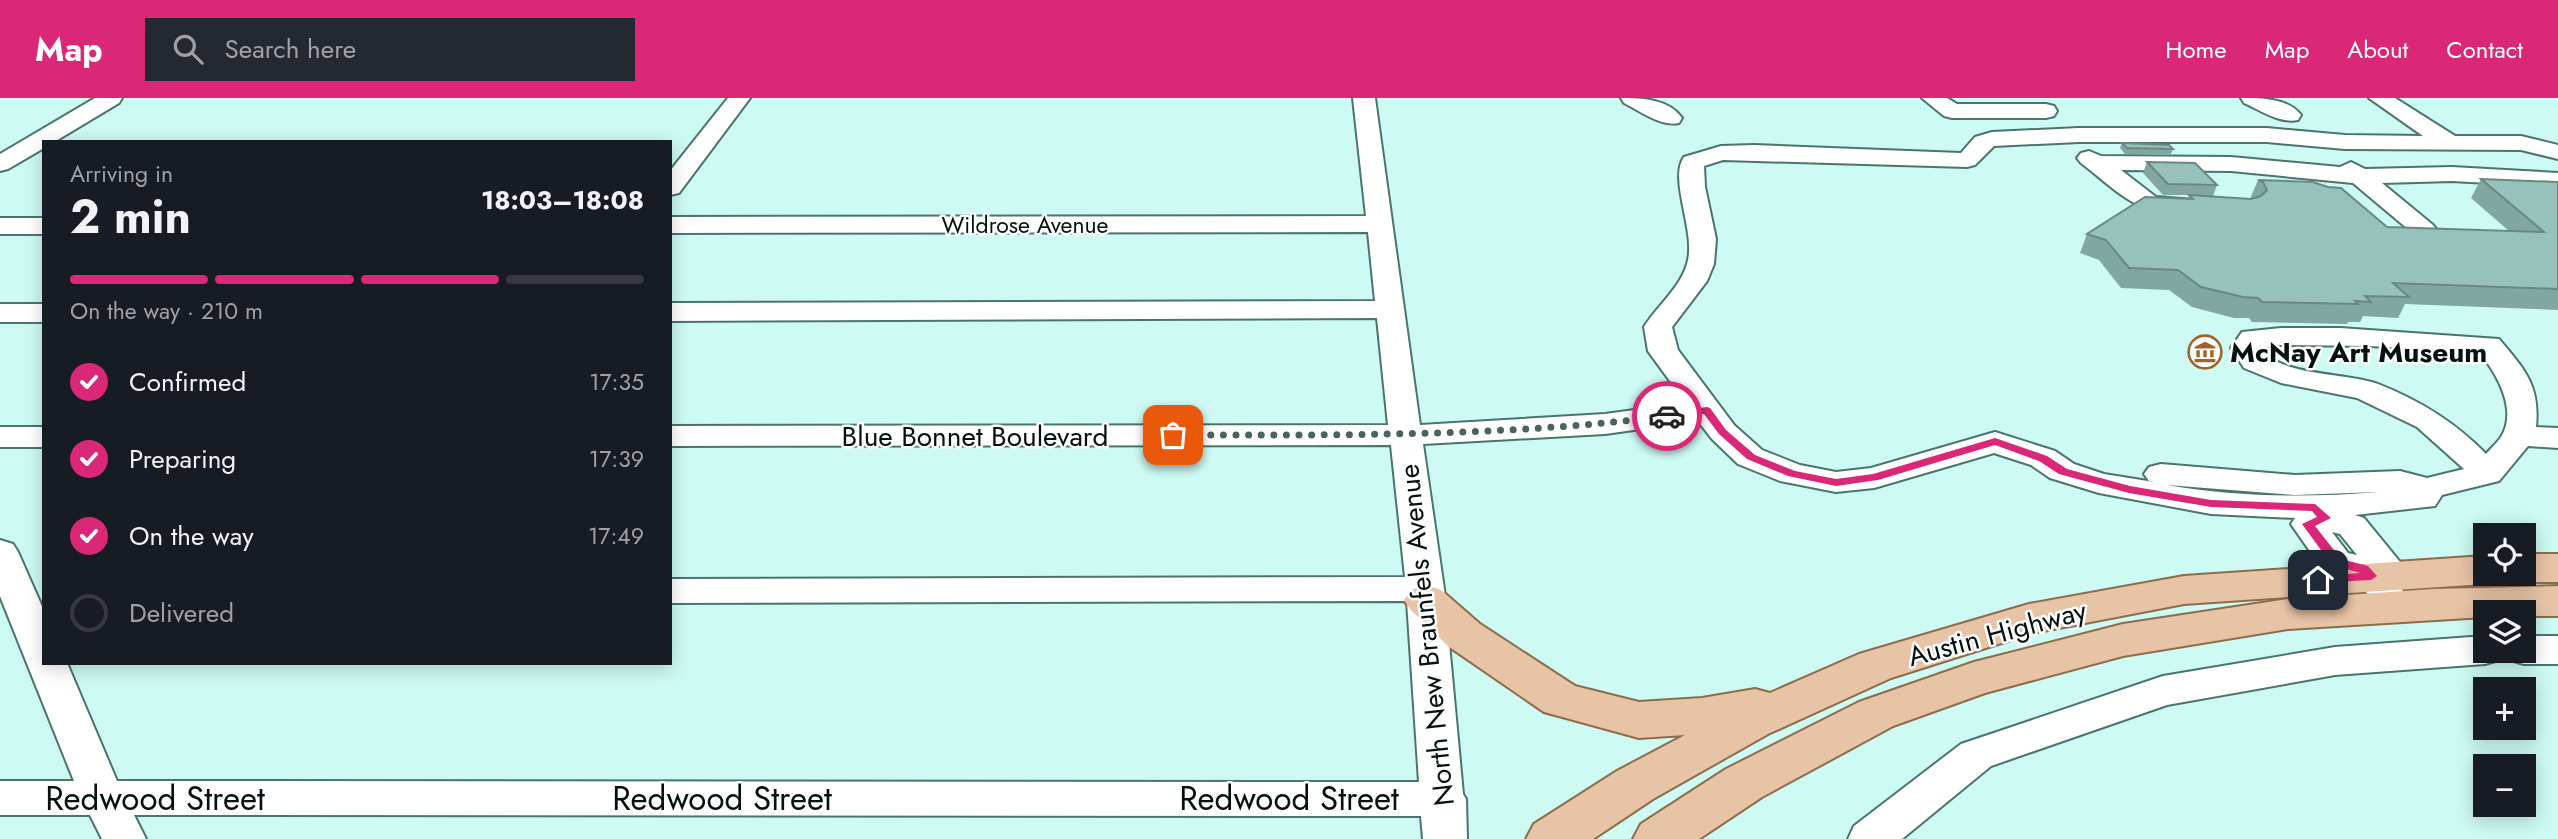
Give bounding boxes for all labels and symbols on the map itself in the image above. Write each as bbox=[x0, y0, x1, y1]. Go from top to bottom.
street label: Wildrose Avenue bbox=[942, 208, 1109, 242]
place label: McNay Art Museum bbox=[2230, 332, 2487, 373]
museum icon: McNay Art Museum bbox=[2186, 333, 2224, 371]
courier bbox=[1632, 381, 1702, 451]
pin bbox=[1143, 405, 1203, 465]
street label: Blue Bonnet Boulevard bbox=[842, 416, 1108, 457]
street label: North New Braunfels Avenue bbox=[1388, 462, 1465, 808]
pin bbox=[2288, 550, 2348, 610]
street label: Austin Highway bbox=[1903, 590, 2092, 677]
street label: Redwood Street bbox=[45, 775, 265, 822]
street label: Redwood Street bbox=[612, 775, 832, 822]
street label: Redwood Street bbox=[1179, 775, 1399, 822]

